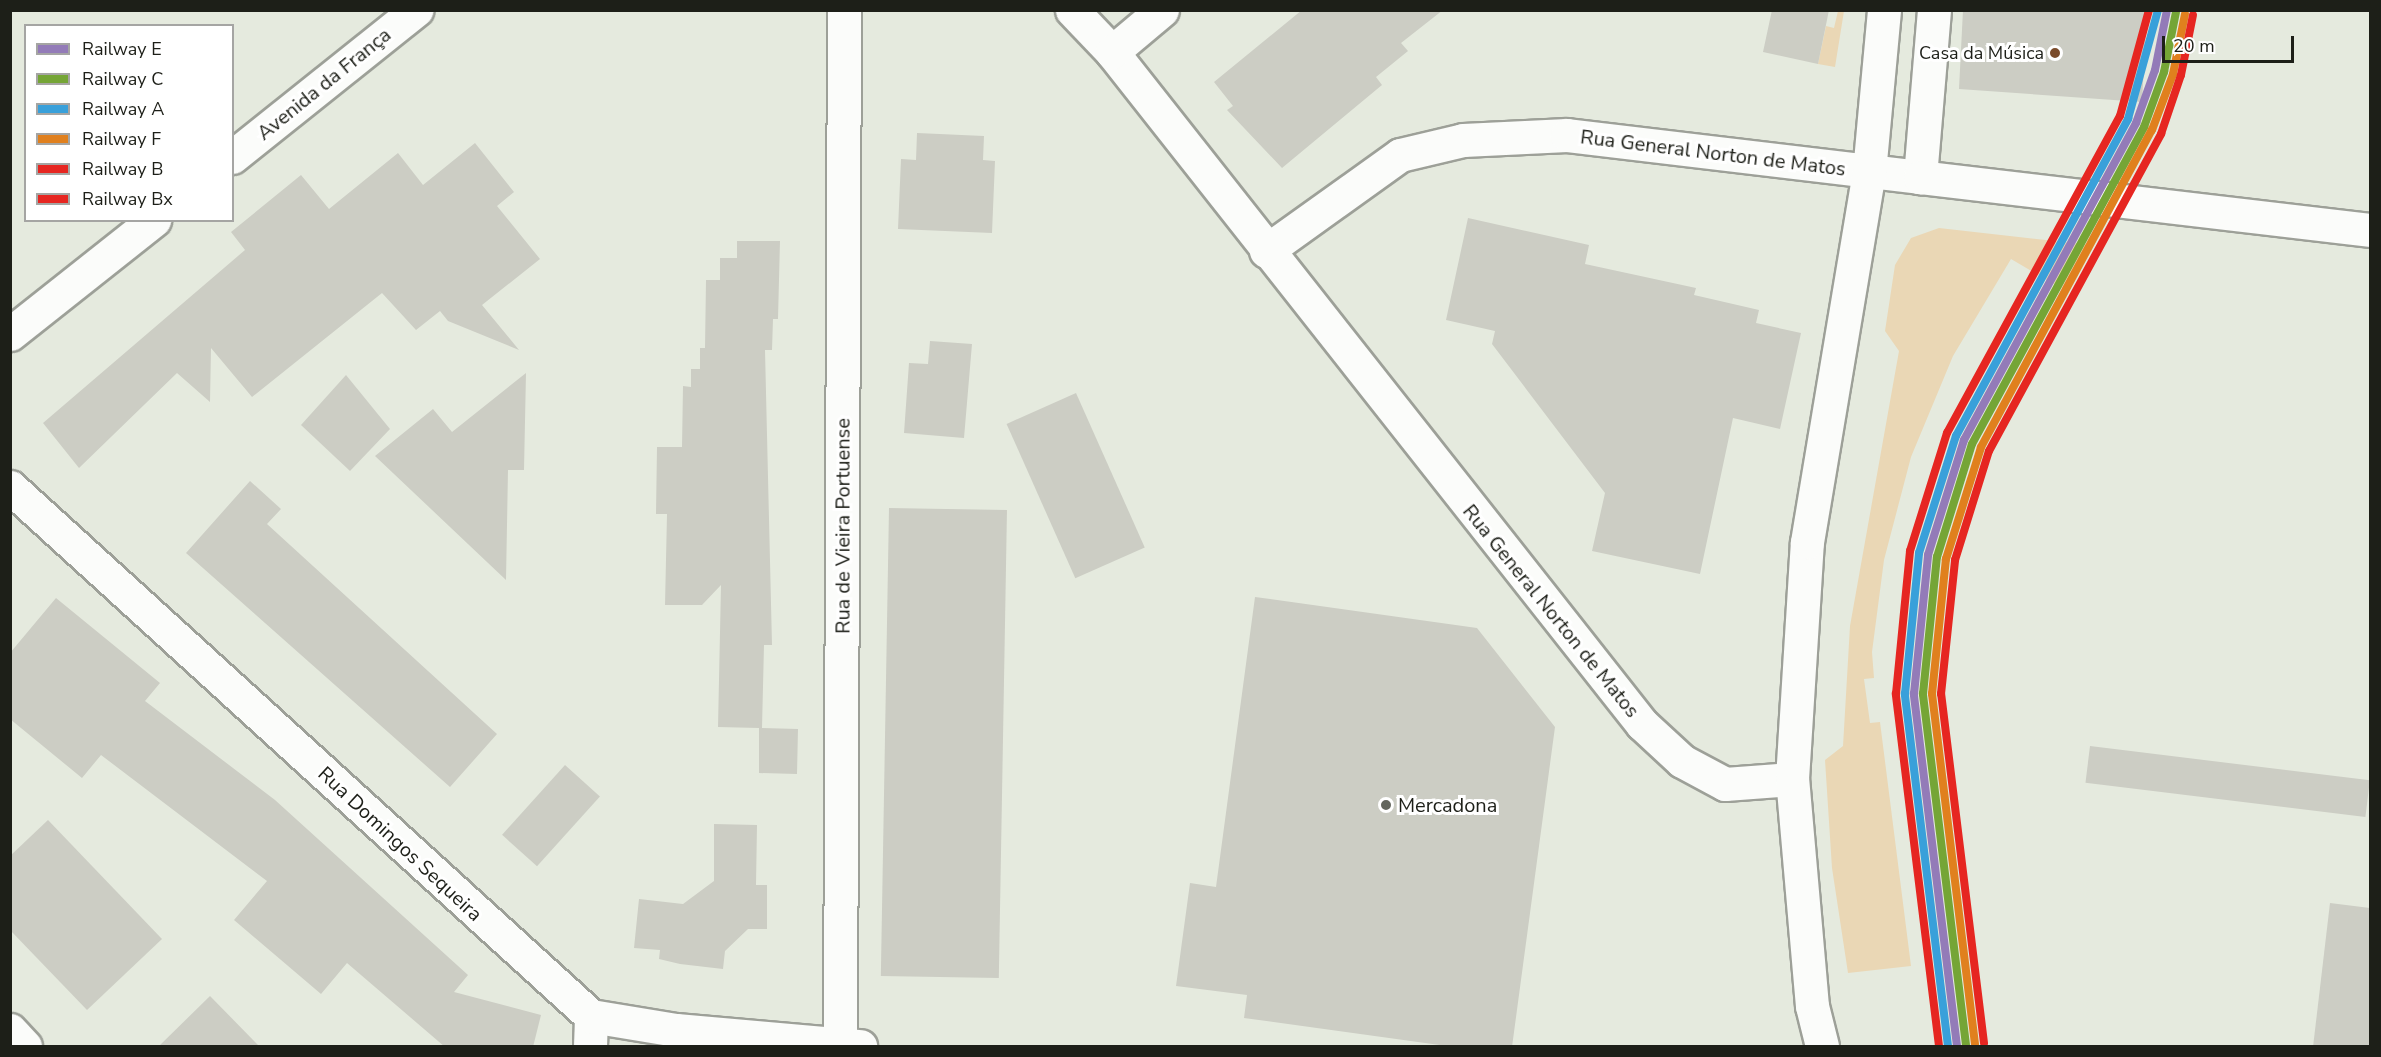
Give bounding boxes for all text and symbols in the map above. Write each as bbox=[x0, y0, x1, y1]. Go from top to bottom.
street label: Avenida da França bbox=[252, 23, 396, 145]
legend bbox=[24, 24, 234, 222]
scale bar bbox=[2165, 24, 2297, 62]
text: 20 m bbox=[2173, 34, 2215, 58]
text: Railway E bbox=[82, 37, 162, 61]
place label: Casa da Música bbox=[1919, 42, 2044, 64]
marker: Casa da Música bbox=[2049, 47, 2061, 59]
text: Railway C bbox=[82, 67, 163, 91]
text: Railway A bbox=[82, 97, 164, 121]
street label: Rua General Norton de Matos bbox=[1579, 125, 1847, 181]
text: Railway F bbox=[82, 127, 161, 151]
text: Railway B bbox=[82, 157, 163, 181]
text: Railway Bx bbox=[82, 187, 173, 211]
street label: Rua de Vieira Portuense bbox=[831, 418, 855, 634]
street label: Rua General Norton de Matos bbox=[1458, 500, 1644, 722]
street label: Rua Domingos Sequeira bbox=[313, 762, 487, 926]
place label: Mercadona bbox=[1398, 793, 1497, 817]
marker: Mercadona bbox=[1379, 798, 1393, 812]

